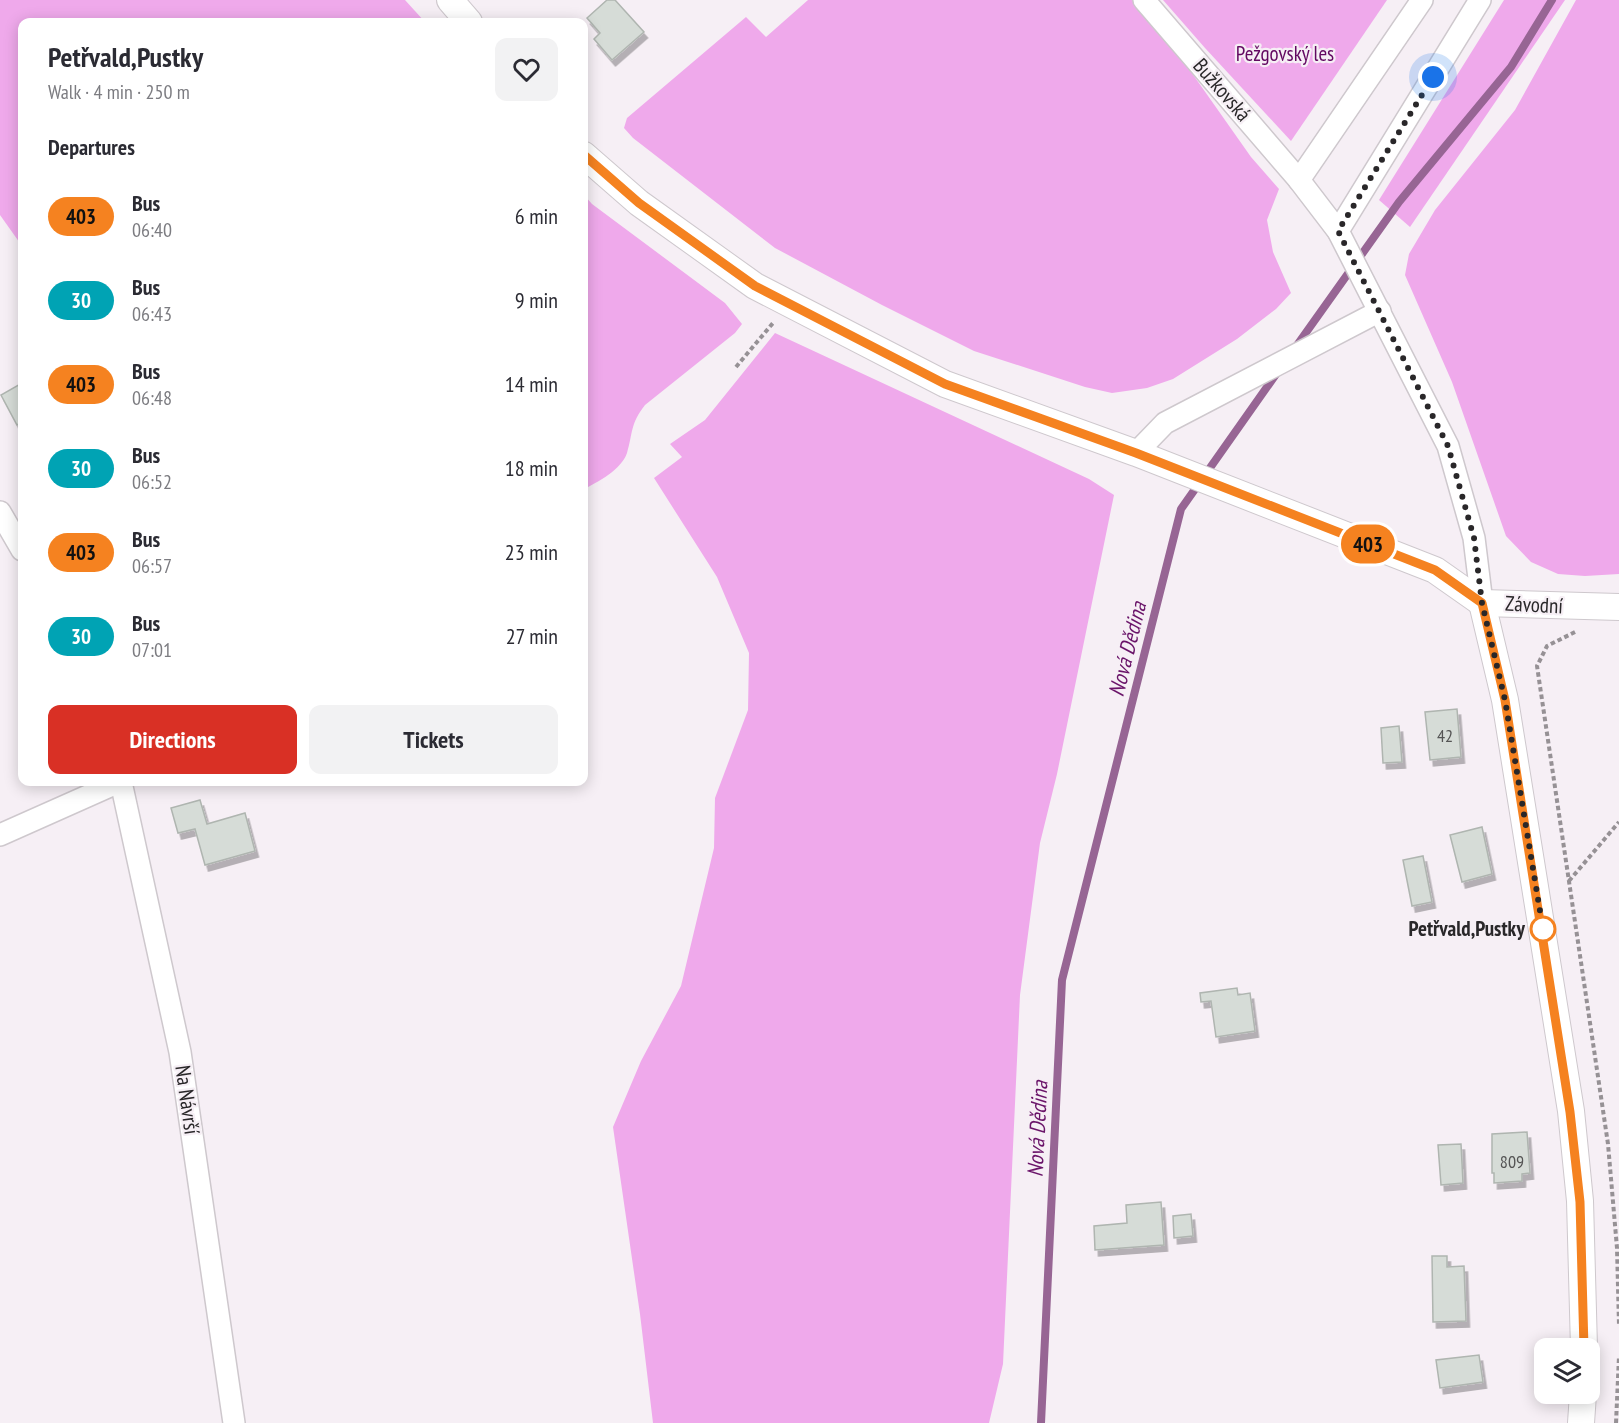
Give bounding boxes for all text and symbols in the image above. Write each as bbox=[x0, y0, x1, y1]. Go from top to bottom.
text: Petřvald,Pustky bbox=[48, 38, 203, 75]
button: heart bbox=[495, 38, 558, 101]
park label: Pežgovský les bbox=[1236, 40, 1334, 67]
street label: Bužkovská bbox=[1188, 52, 1257, 127]
your location bbox=[1418, 62, 1448, 92]
text: Walk · 4 min · 250 m bbox=[48, 79, 190, 105]
text: Departures bbox=[48, 133, 135, 161]
text: Bus bbox=[132, 189, 160, 217]
text: 6 min bbox=[515, 202, 558, 230]
text: 403 bbox=[66, 203, 96, 230]
text: 06:40 bbox=[132, 217, 172, 243]
text: Bus bbox=[132, 273, 160, 301]
text: 9 min bbox=[515, 286, 558, 314]
text: 30 bbox=[71, 287, 91, 314]
text: 06:43 bbox=[132, 301, 172, 327]
text: Bus bbox=[132, 357, 160, 385]
text: 14 min bbox=[505, 370, 558, 398]
text: 403 bbox=[66, 371, 96, 398]
text: 06:48 bbox=[132, 385, 172, 411]
text: Bus bbox=[132, 441, 160, 469]
text: 18 min bbox=[505, 454, 558, 482]
text: 30 bbox=[71, 455, 91, 482]
text: 06:52 bbox=[132, 469, 172, 495]
line badge: 403 bbox=[1334, 524, 1402, 564]
text: Bus bbox=[132, 525, 160, 553]
text: 403 bbox=[1353, 531, 1383, 558]
text: 23 min bbox=[505, 538, 558, 566]
text: 403 bbox=[66, 539, 96, 566]
text: 06:57 bbox=[132, 553, 172, 579]
street label: Závodní bbox=[1504, 590, 1564, 620]
water label: Nová Dědina bbox=[1102, 598, 1153, 699]
text: Bus bbox=[132, 609, 160, 637]
text: 27 min bbox=[506, 622, 558, 650]
text: 30 bbox=[71, 623, 91, 650]
text: 07:01 bbox=[132, 637, 172, 663]
button: Directions bbox=[48, 705, 297, 774]
button: Tickets bbox=[309, 705, 558, 774]
house number: 42 bbox=[1437, 724, 1453, 747]
place label: Petřvald,Pustky bbox=[1409, 915, 1526, 942]
marker: Petřvald,Pustky bbox=[1530, 916, 1556, 942]
street label: Na Návrší bbox=[169, 1064, 206, 1137]
water label: Nová Dědina bbox=[1020, 1079, 1054, 1178]
house number: 809 bbox=[1500, 1150, 1524, 1173]
map controls bbox=[1534, 1338, 1600, 1404]
button: layers bbox=[1534, 1338, 1600, 1404]

